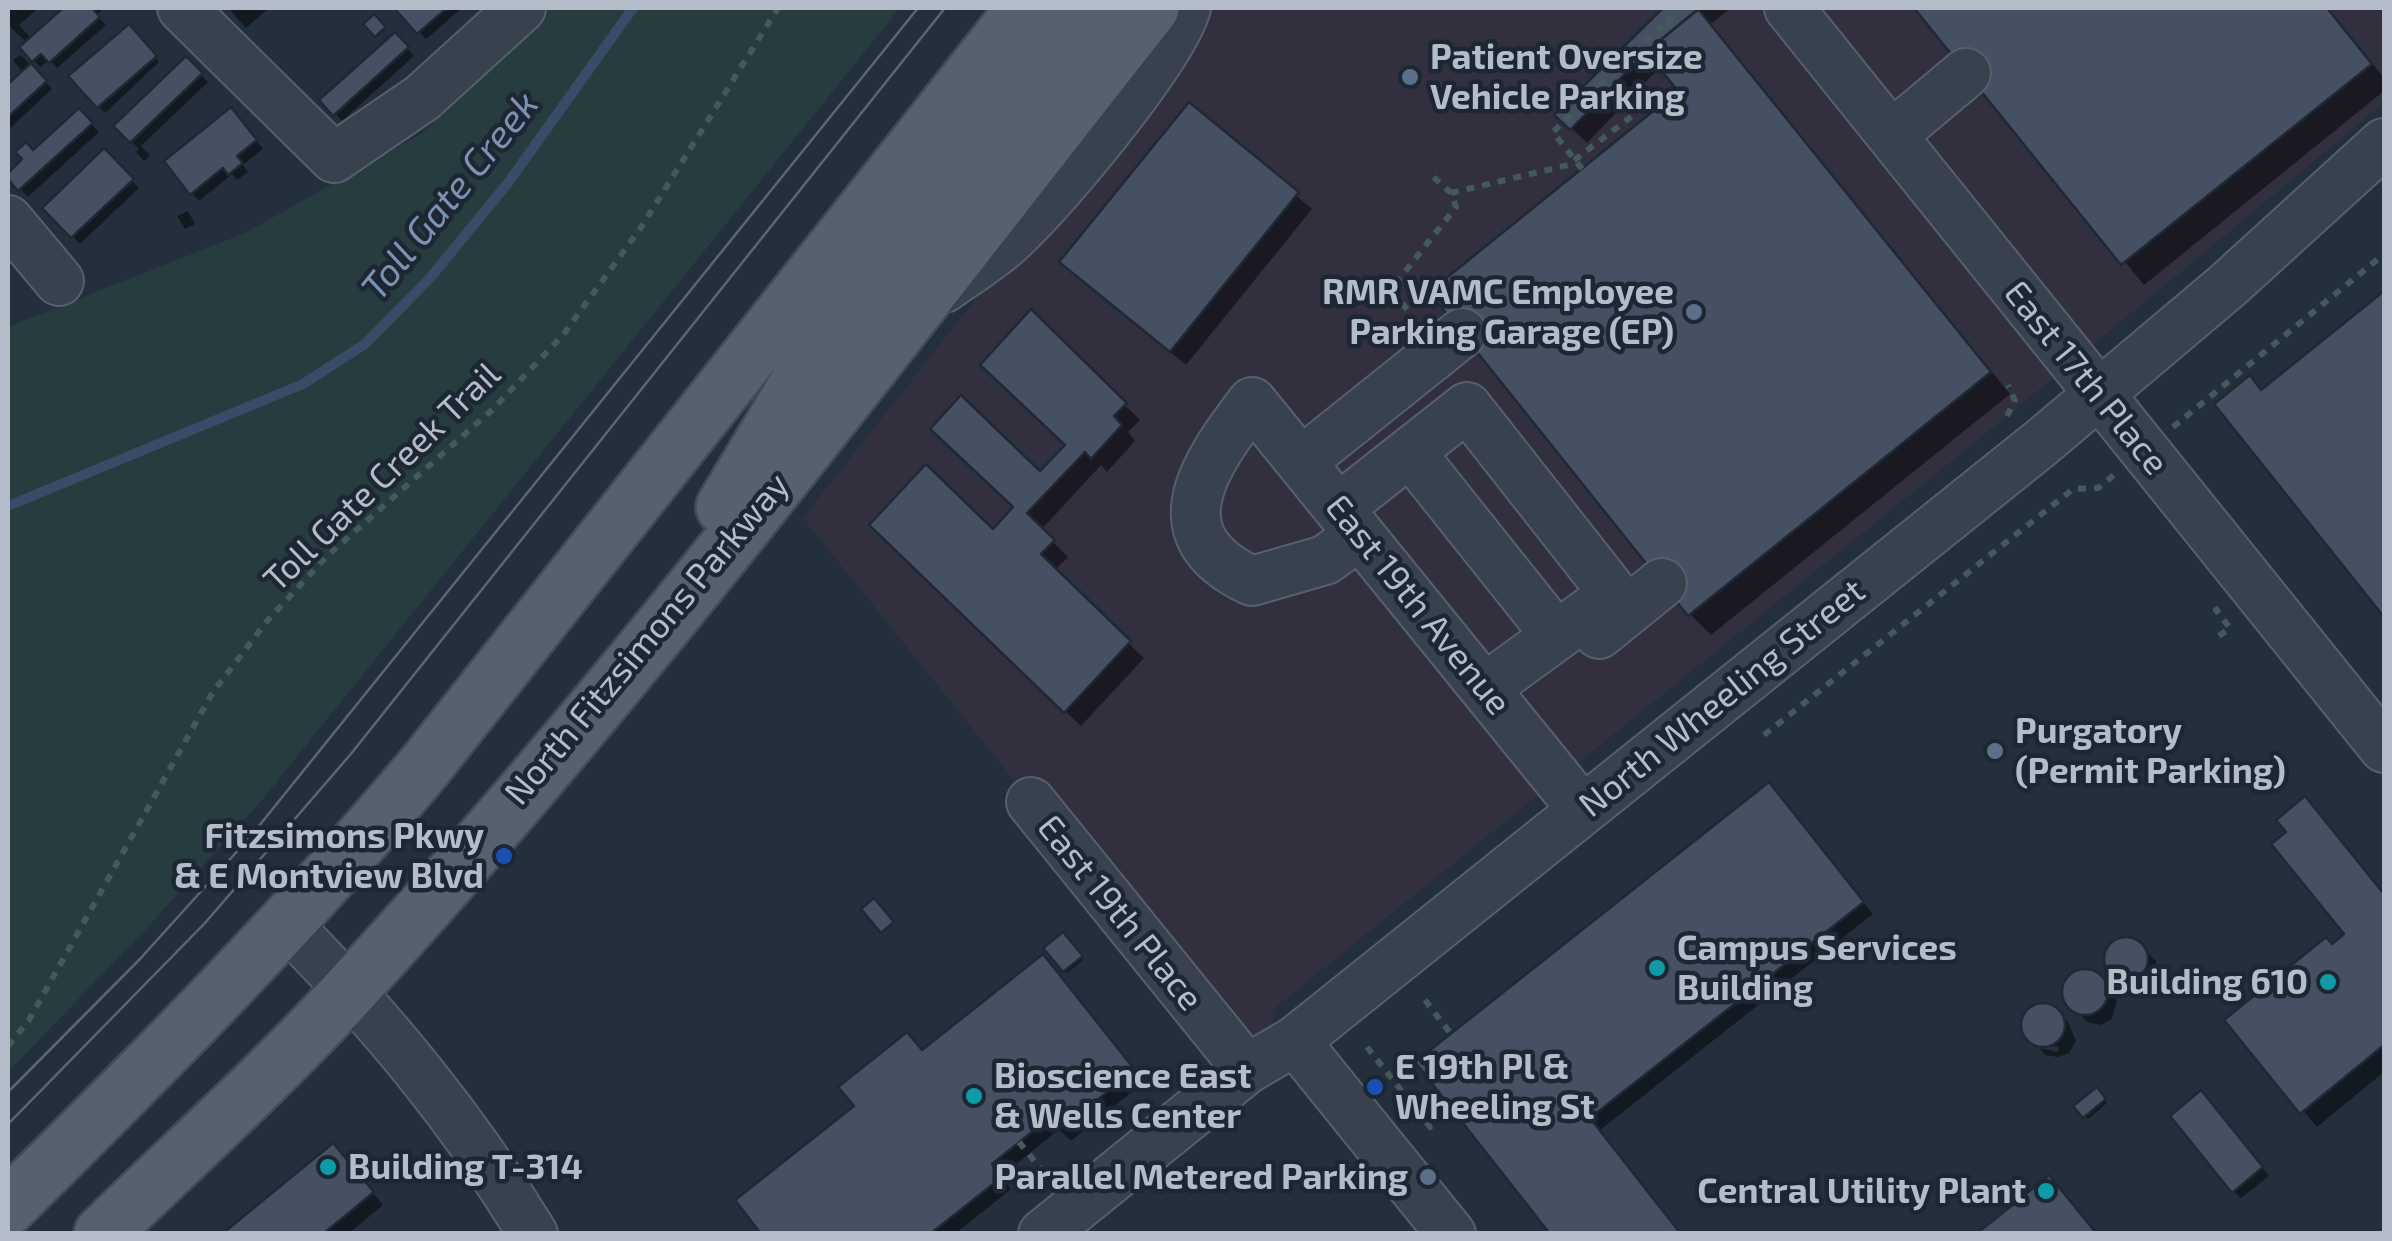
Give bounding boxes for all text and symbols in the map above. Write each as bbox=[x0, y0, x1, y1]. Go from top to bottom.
place label: Patient Oversize Vehicle Parking bbox=[1430, 36, 1703, 118]
marker: Patient Oversize Vehicle Parking bbox=[1399, 66, 1421, 88]
water label: Toll Gate Creek bbox=[352, 82, 548, 310]
place label: RMR VAMC Employee Parking Garage (EP) bbox=[1322, 271, 1674, 353]
street label: East 17th Place bbox=[1995, 273, 2177, 483]
marker: RMR VAMC Employee Parking Garage (EP) bbox=[1683, 301, 1705, 323]
street label: Toll Gate Creek Trail bbox=[255, 353, 509, 601]
street label: North Fitzsimons Parkway bbox=[496, 465, 798, 813]
street label: East 19th Avenue bbox=[1317, 487, 1519, 723]
street label: North Wheeling Street bbox=[1571, 570, 1873, 826]
place label: Purgatory (Permit Parking) bbox=[2015, 710, 2286, 792]
marker: Purgatory (Permit Parking) bbox=[1984, 740, 2006, 762]
street label: East 19th Place bbox=[1028, 807, 1212, 1019]
place label: Fitzsimons Pkwy & E Montview Blvd bbox=[174, 815, 484, 897]
marker: Fitzsimons Pkwy & E Montview Blvd bbox=[493, 845, 515, 867]
place label: Campus Services Building bbox=[1677, 927, 1957, 1009]
marker: Campus Services Building bbox=[1646, 957, 1668, 979]
place label: Building 610 bbox=[2106, 961, 2308, 1003]
marker: Building 610 bbox=[2317, 971, 2339, 993]
place label: E 19th Pl & Wheeling St bbox=[1395, 1046, 1594, 1128]
place label: Bioscience East & Wells Center bbox=[994, 1055, 1252, 1137]
marker: E 19th Pl & Wheeling St bbox=[1364, 1076, 1386, 1098]
marker: Bioscience East & Wells Center bbox=[963, 1085, 985, 1107]
place label: Building T-314 bbox=[348, 1146, 583, 1188]
marker: Building T-314 bbox=[317, 1156, 339, 1178]
place label: Parallel Metered Parking bbox=[994, 1156, 1408, 1198]
marker: Parallel Metered Parking bbox=[1417, 1166, 1439, 1188]
place label: Central Utility Plant bbox=[1697, 1170, 2026, 1212]
marker: Central Utility Plant bbox=[2035, 1180, 2057, 1202]

